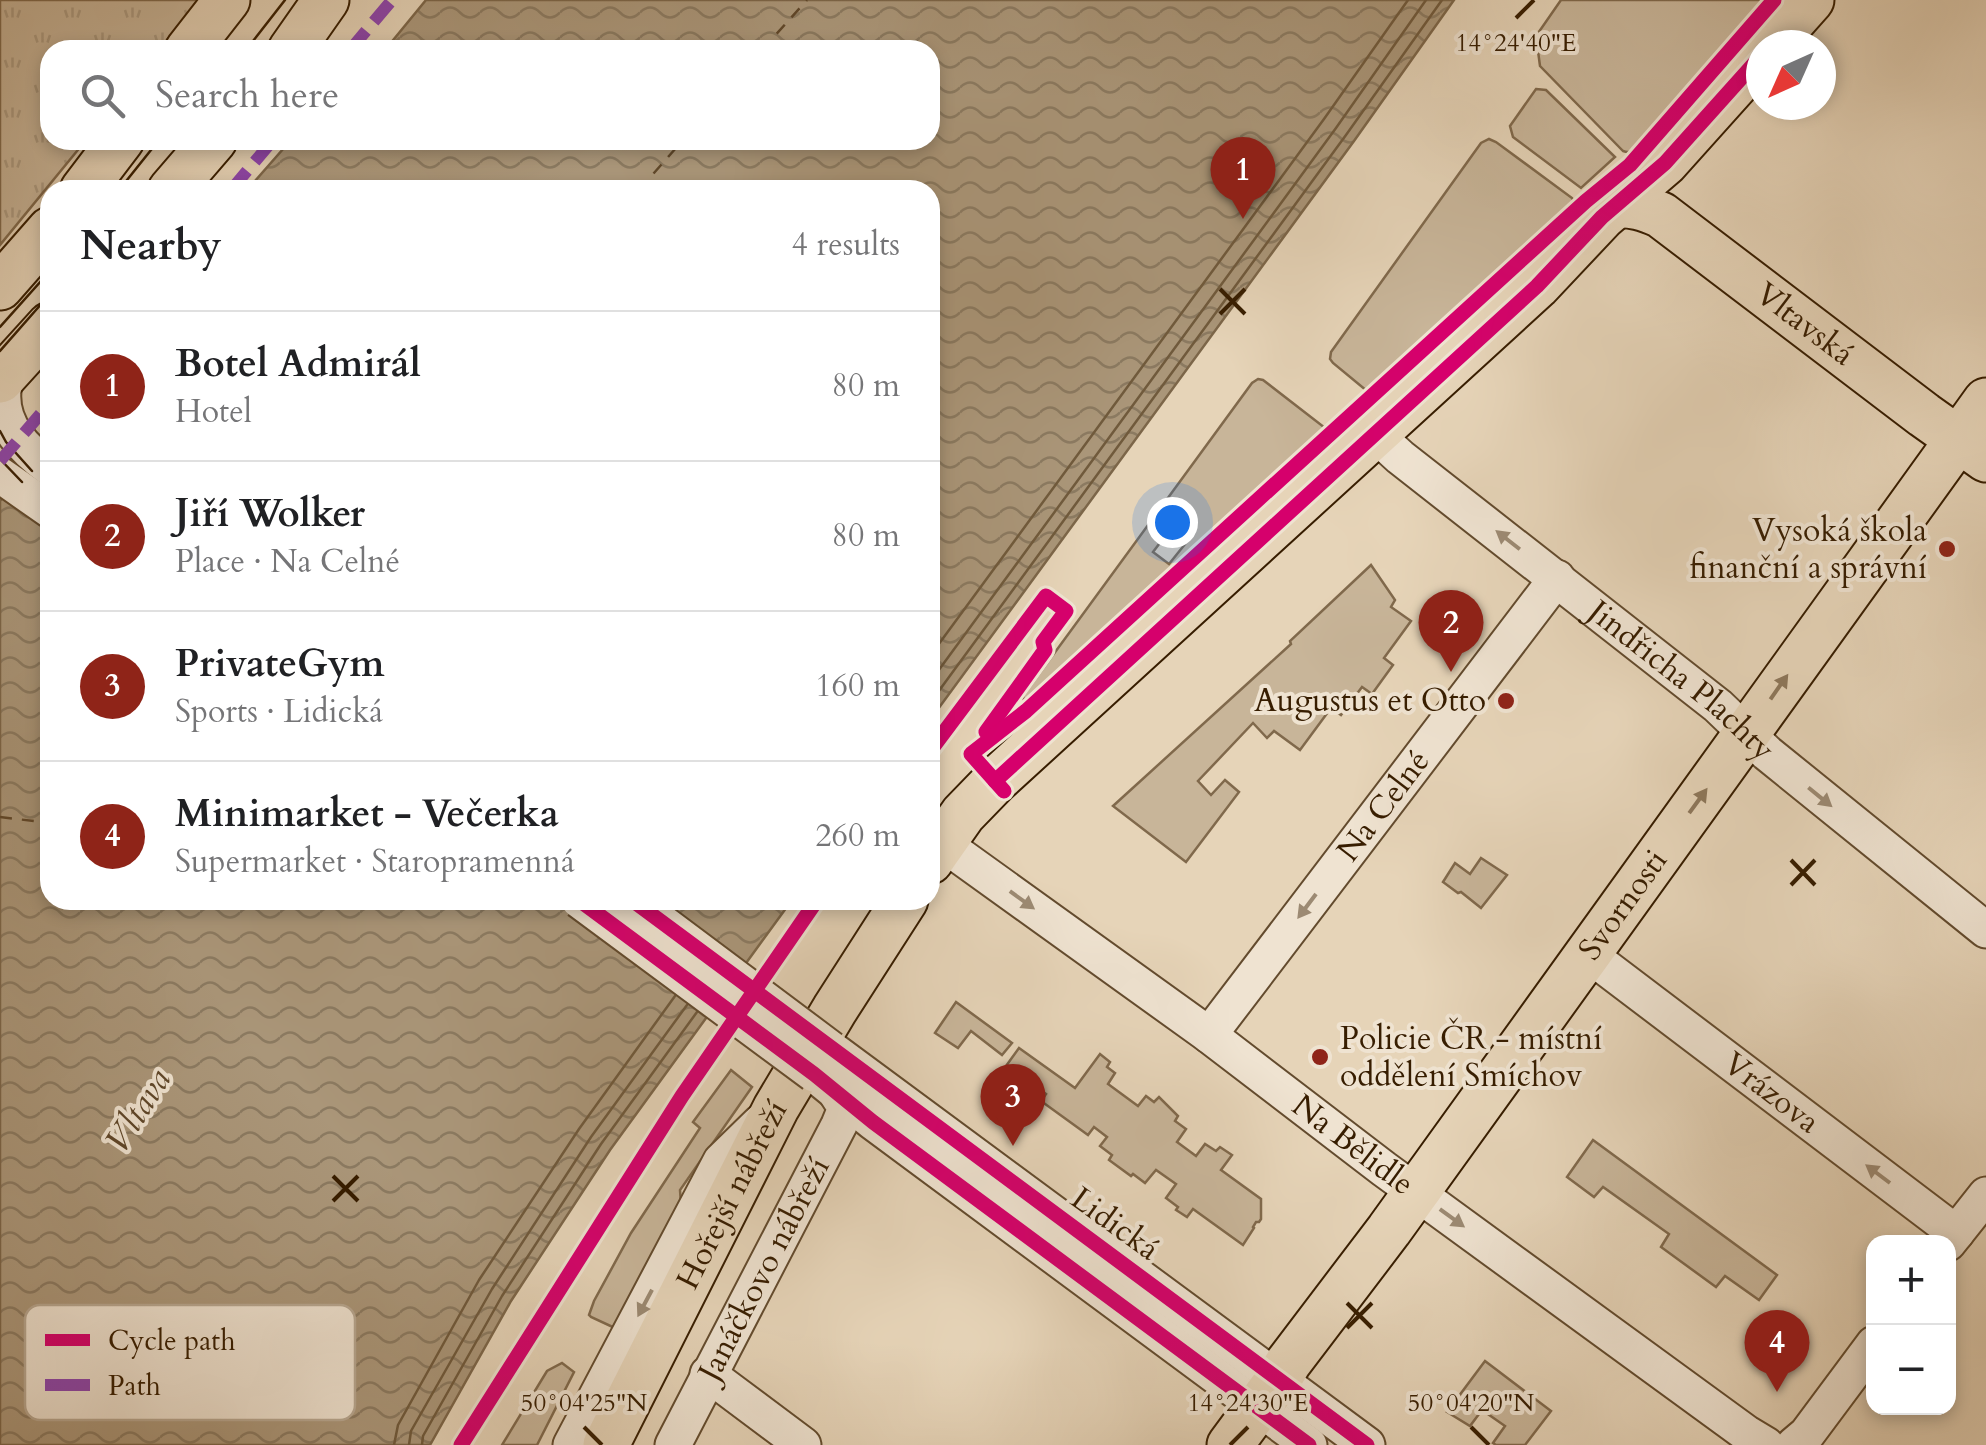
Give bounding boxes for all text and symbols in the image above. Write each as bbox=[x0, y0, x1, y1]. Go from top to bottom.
text: 14°24'40"E bbox=[1456, 26, 1576, 60]
north arrow bbox=[1746, 30, 1836, 120]
search box bbox=[40, 40, 940, 150]
icon: search bbox=[75, 68, 130, 123]
text: Search here bbox=[155, 69, 339, 121]
pin: 1 bbox=[1210, 136, 1276, 219]
text: Nearby bbox=[80, 217, 222, 274]
text: 4 results bbox=[792, 223, 900, 267]
street label: Vltavská bbox=[1746, 272, 1863, 376]
text: Botel Admirál bbox=[175, 338, 421, 390]
text: 1 bbox=[104, 364, 121, 408]
text: 80 m bbox=[832, 364, 900, 408]
text: Hotel bbox=[175, 390, 252, 434]
text: Jiří Wolker bbox=[175, 488, 365, 540]
your location bbox=[1147, 497, 1198, 548]
place label: Vysoká škola finanční a správní bbox=[1689, 509, 1927, 590]
text: 2 bbox=[104, 514, 121, 558]
text: 80 m bbox=[832, 514, 900, 558]
one-way arrow bbox=[1495, 530, 1521, 551]
marker: Vysoká škola finanční a správní bbox=[1936, 538, 1958, 560]
text: Place · Na Celné bbox=[175, 540, 400, 584]
street label: Jindřicha Plachty bbox=[1576, 588, 1784, 771]
pin: 2 bbox=[1418, 590, 1484, 672]
text: PrivateGym bbox=[175, 638, 384, 690]
text: 3 bbox=[104, 664, 121, 708]
text: 160 m bbox=[815, 664, 900, 708]
one-way arrow bbox=[1769, 673, 1789, 700]
place label: Augustus et Otto bbox=[1254, 679, 1486, 723]
text: Sports · Lidická bbox=[175, 690, 383, 734]
marker: Augustus et Otto bbox=[1495, 690, 1517, 712]
street label: Na Celné bbox=[1327, 741, 1440, 871]
one-way arrow bbox=[1808, 786, 1833, 807]
one-way arrow bbox=[1688, 787, 1707, 814]
text: Minimarket - Večerka bbox=[175, 788, 559, 840]
text: 4 bbox=[104, 814, 121, 858]
text: 260 m bbox=[815, 814, 900, 858]
text: Supermarket · Staropramenná bbox=[175, 840, 575, 884]
street label: Svornosti bbox=[1568, 841, 1678, 969]
one-way arrow bbox=[1008, 890, 1035, 909]
one-way arrow bbox=[1297, 893, 1318, 919]
place label: Policie ČR - místní oddělení Smíchov bbox=[1340, 1017, 1602, 1098]
street label: Vrázova bbox=[1714, 1042, 1829, 1144]
marker: Policie ČR - místní oddělení Smíchov bbox=[1309, 1046, 1331, 1068]
water label: Vltava bbox=[93, 1059, 183, 1163]
pin: 3 bbox=[980, 1064, 1046, 1146]
street label: Na Bělidle bbox=[1283, 1084, 1423, 1206]
street label: Hořejší nábřeží bbox=[666, 1092, 798, 1297]
street label: Janáčkovo nábřeží bbox=[686, 1150, 840, 1392]
one-way arrow bbox=[1865, 1164, 1891, 1185]
street label: Lidická bbox=[1062, 1177, 1168, 1271]
one-way arrow bbox=[1439, 1207, 1465, 1227]
map controls bbox=[1866, 1235, 1956, 1415]
button: + bbox=[1866, 1235, 1956, 1325]
one-way arrow bbox=[636, 1289, 654, 1317]
legend bbox=[25, 1305, 355, 1420]
pin: 4 bbox=[1744, 1310, 1810, 1392]
text: Cycle path bbox=[108, 1322, 236, 1360]
button: − bbox=[1866, 1325, 1956, 1415]
text: Path bbox=[108, 1367, 161, 1405]
text: 50°04'25"N bbox=[521, 1386, 647, 1420]
text: 14°24'30"E bbox=[1188, 1386, 1308, 1420]
text: 50°04'20"N bbox=[1408, 1386, 1534, 1420]

